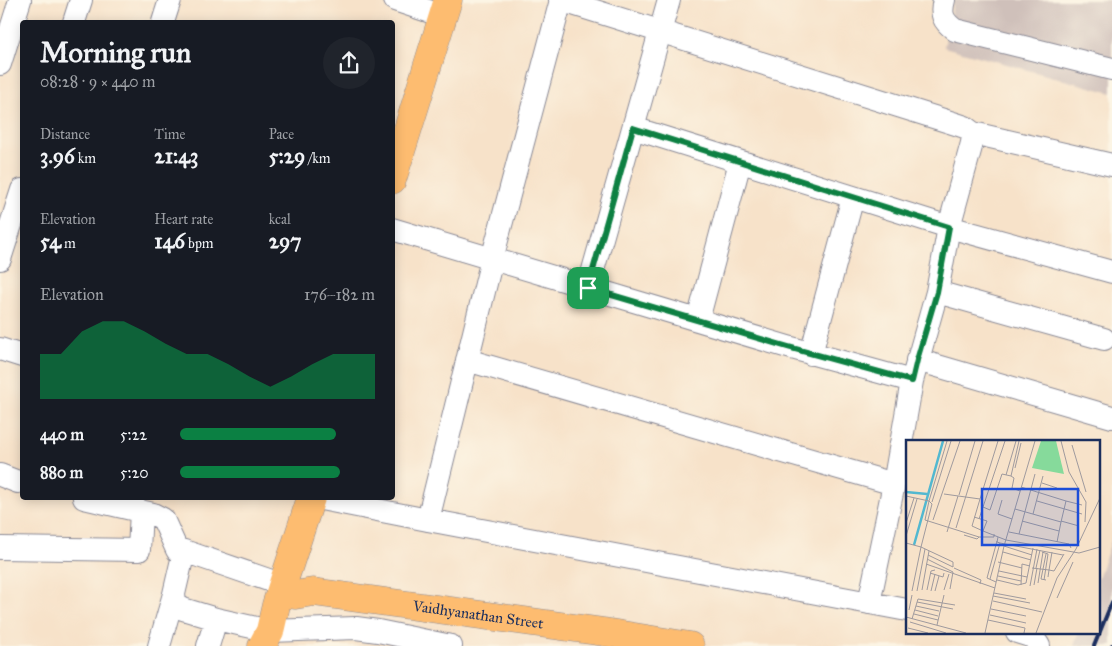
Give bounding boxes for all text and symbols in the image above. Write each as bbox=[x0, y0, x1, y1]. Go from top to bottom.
text: Morning run bbox=[40, 35, 191, 70]
button: share bbox=[323, 37, 375, 89]
text: 08:28 · 9 × 440 m bbox=[40, 72, 155, 91]
text: Distance bbox=[40, 126, 90, 143]
text: Time bbox=[154, 126, 185, 143]
text: Pace bbox=[269, 126, 294, 143]
text: 3.96 bbox=[40, 143, 75, 169]
text: 21:43 bbox=[154, 143, 198, 169]
text: 5:29 bbox=[269, 143, 305, 169]
text: km bbox=[75, 150, 96, 167]
text: /km bbox=[305, 150, 330, 167]
text: Elevation bbox=[40, 211, 96, 228]
text: Heart rate bbox=[154, 211, 213, 228]
text: kcal bbox=[269, 211, 291, 228]
text: 54 bbox=[40, 228, 61, 254]
text: 146 bbox=[154, 228, 185, 254]
text: 297 bbox=[269, 228, 302, 254]
text: m bbox=[61, 235, 76, 252]
text: bpm bbox=[185, 235, 214, 252]
pin bbox=[567, 267, 609, 309]
icon: arrive bbox=[574, 274, 602, 302]
text: Elevation bbox=[40, 285, 104, 304]
text: 176–182 m bbox=[304, 285, 375, 304]
text: 440 m bbox=[40, 425, 84, 444]
text: 5:22 bbox=[120, 425, 147, 444]
inset map bbox=[906, 440, 1100, 634]
text: 880 m bbox=[40, 463, 83, 482]
text: 5:20 bbox=[120, 463, 149, 482]
street label: Vaidhyanathan Street bbox=[411, 597, 545, 633]

